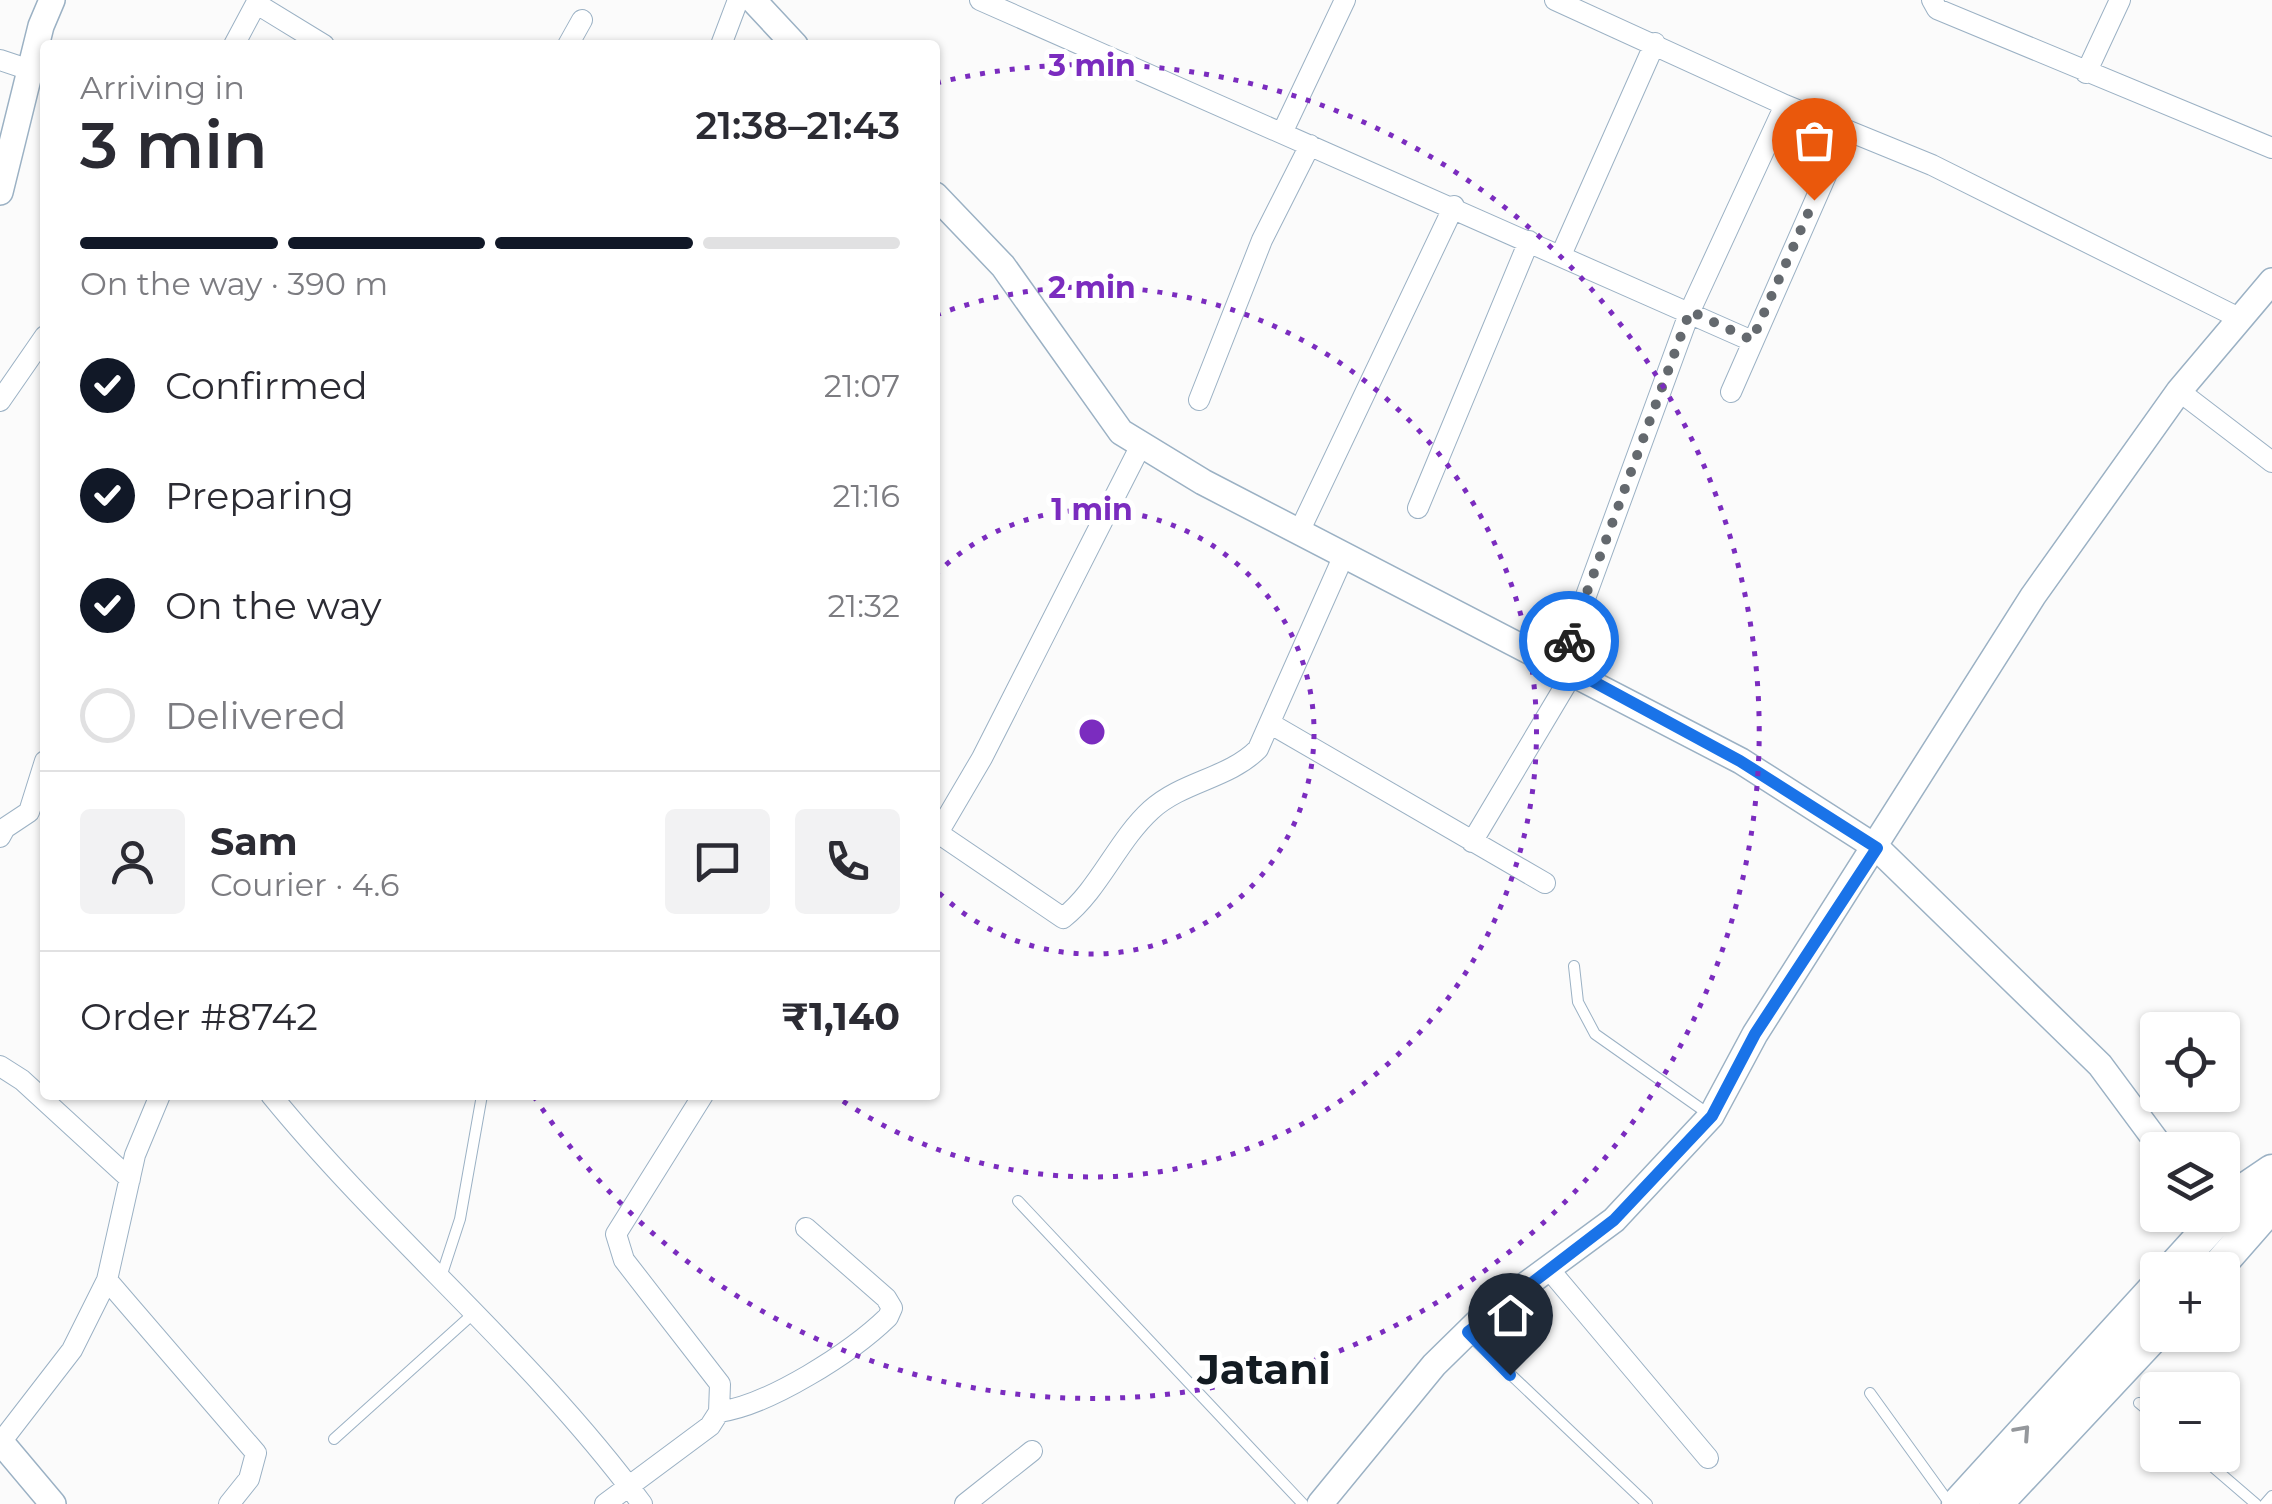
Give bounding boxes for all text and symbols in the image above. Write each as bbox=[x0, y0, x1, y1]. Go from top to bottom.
text: 3 min bbox=[1047, 47, 1136, 84]
text: Arriving in bbox=[80, 68, 245, 107]
pin bbox=[1772, 98, 1857, 201]
text: 21:38–21:43 bbox=[695, 102, 900, 149]
text: 3 min bbox=[80, 105, 268, 184]
icon: bag bbox=[1787, 113, 1842, 168]
text: On the way · 390 m bbox=[80, 264, 388, 303]
text: 2 min bbox=[1048, 269, 1136, 306]
icon: check bbox=[80, 358, 135, 413]
text: Confirmed bbox=[165, 362, 368, 409]
text: 21:07 bbox=[824, 366, 900, 405]
icon: check bbox=[80, 468, 135, 523]
text: Preparing bbox=[165, 472, 354, 519]
text: 21:16 bbox=[832, 476, 900, 515]
text: 1 min bbox=[1051, 491, 1133, 528]
icon: check bbox=[80, 578, 135, 633]
text: On the way bbox=[165, 582, 382, 629]
text: 21:32 bbox=[827, 586, 900, 625]
courier bbox=[1519, 591, 1619, 691]
icon: bike bbox=[1542, 614, 1597, 669]
text: Delivered bbox=[165, 692, 346, 739]
centre of rings bbox=[1074, 714, 1110, 750]
button: person bbox=[80, 809, 185, 914]
button: chat bbox=[665, 809, 770, 914]
button: phone bbox=[795, 809, 900, 914]
text: Sam bbox=[210, 818, 298, 865]
text: Courier · 4.6 bbox=[210, 865, 399, 904]
text: Order #8742 bbox=[80, 993, 318, 1040]
text: ₹1,140 bbox=[781, 993, 900, 1040]
map controls bbox=[2140, 1012, 2240, 1472]
button: locate bbox=[2140, 1012, 2240, 1112]
button: layers bbox=[2140, 1132, 2240, 1232]
button: + bbox=[2140, 1252, 2240, 1352]
pin bbox=[1468, 1273, 1553, 1376]
icon: home bbox=[1483, 1288, 1538, 1343]
district label: Jatani bbox=[1196, 1343, 1331, 1395]
button: − bbox=[2140, 1372, 2240, 1472]
one-way arrow bbox=[2012, 1425, 2030, 1444]

